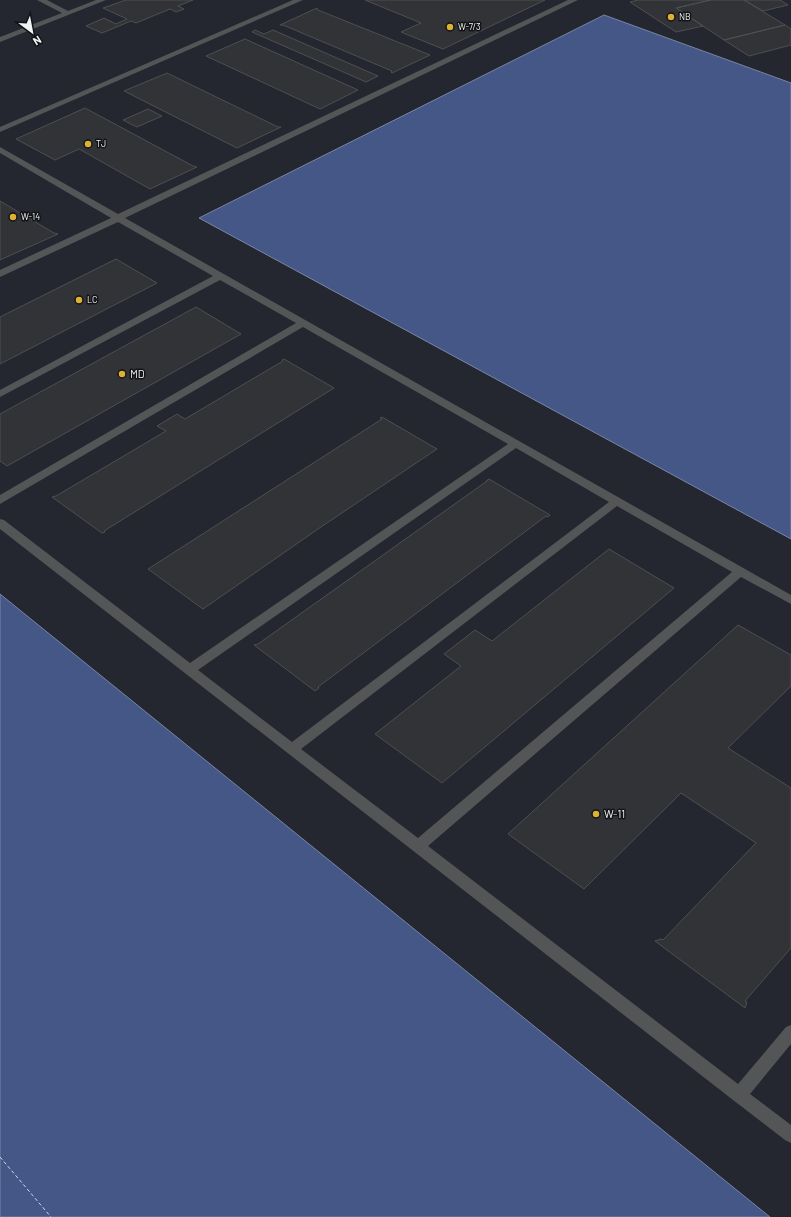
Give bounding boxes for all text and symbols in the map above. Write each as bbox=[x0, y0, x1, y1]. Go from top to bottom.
place label: NB bbox=[679, 11, 691, 22]
north arrow bbox=[12, 12, 52, 52]
marker: NB bbox=[666, 12, 676, 22]
place label: W-7/3 bbox=[458, 21, 481, 32]
marker: W-7/3 bbox=[445, 22, 455, 32]
text: N bbox=[31, 33, 44, 48]
place label: TJ bbox=[96, 138, 106, 149]
marker: TJ bbox=[83, 139, 93, 149]
place label: W-14 bbox=[21, 211, 40, 222]
marker: W-14 bbox=[8, 212, 18, 222]
place label: LC bbox=[87, 294, 98, 305]
marker: LC bbox=[74, 295, 84, 305]
place label: MD bbox=[130, 367, 145, 380]
marker: MD bbox=[117, 369, 127, 379]
place label: W-11 bbox=[604, 807, 625, 820]
marker: W-11 bbox=[591, 809, 601, 819]

